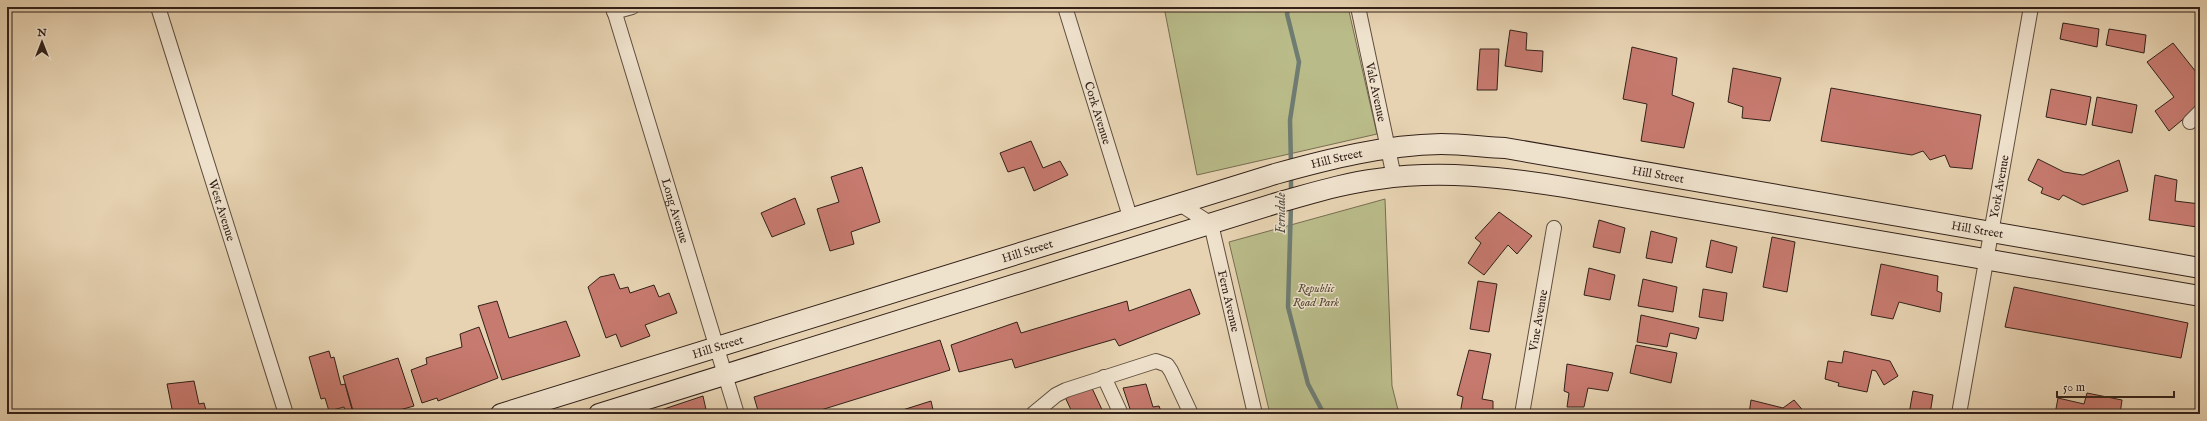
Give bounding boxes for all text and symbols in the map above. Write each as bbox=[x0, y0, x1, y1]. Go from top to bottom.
north arrow bbox=[22, 22, 62, 62]
text: N bbox=[36, 26, 47, 40]
street label: Vale Avenue bbox=[1362, 60, 1389, 124]
street label: Cork Avenue bbox=[1081, 80, 1114, 147]
street label: Hill Street bbox=[1309, 146, 1364, 172]
street label: York Avenue bbox=[1987, 153, 2013, 219]
street label: Hill Street bbox=[1631, 163, 1685, 187]
street label: Long Avenue bbox=[658, 177, 692, 246]
street label: West Avenue bbox=[205, 178, 238, 244]
water label: Ferndale bbox=[1273, 192, 1290, 234]
street label: Hill Street bbox=[1950, 218, 2004, 242]
street label: Hill Street bbox=[1000, 236, 1055, 266]
street label: Fern Avenue bbox=[1214, 269, 1243, 334]
park label: Republic Road Park bbox=[1293, 281, 1339, 310]
street label: Vine Avenue bbox=[1526, 288, 1551, 353]
street label: Hill Street bbox=[691, 332, 745, 362]
scale bar bbox=[2057, 373, 2174, 399]
text: 50 m bbox=[2063, 380, 2085, 395]

